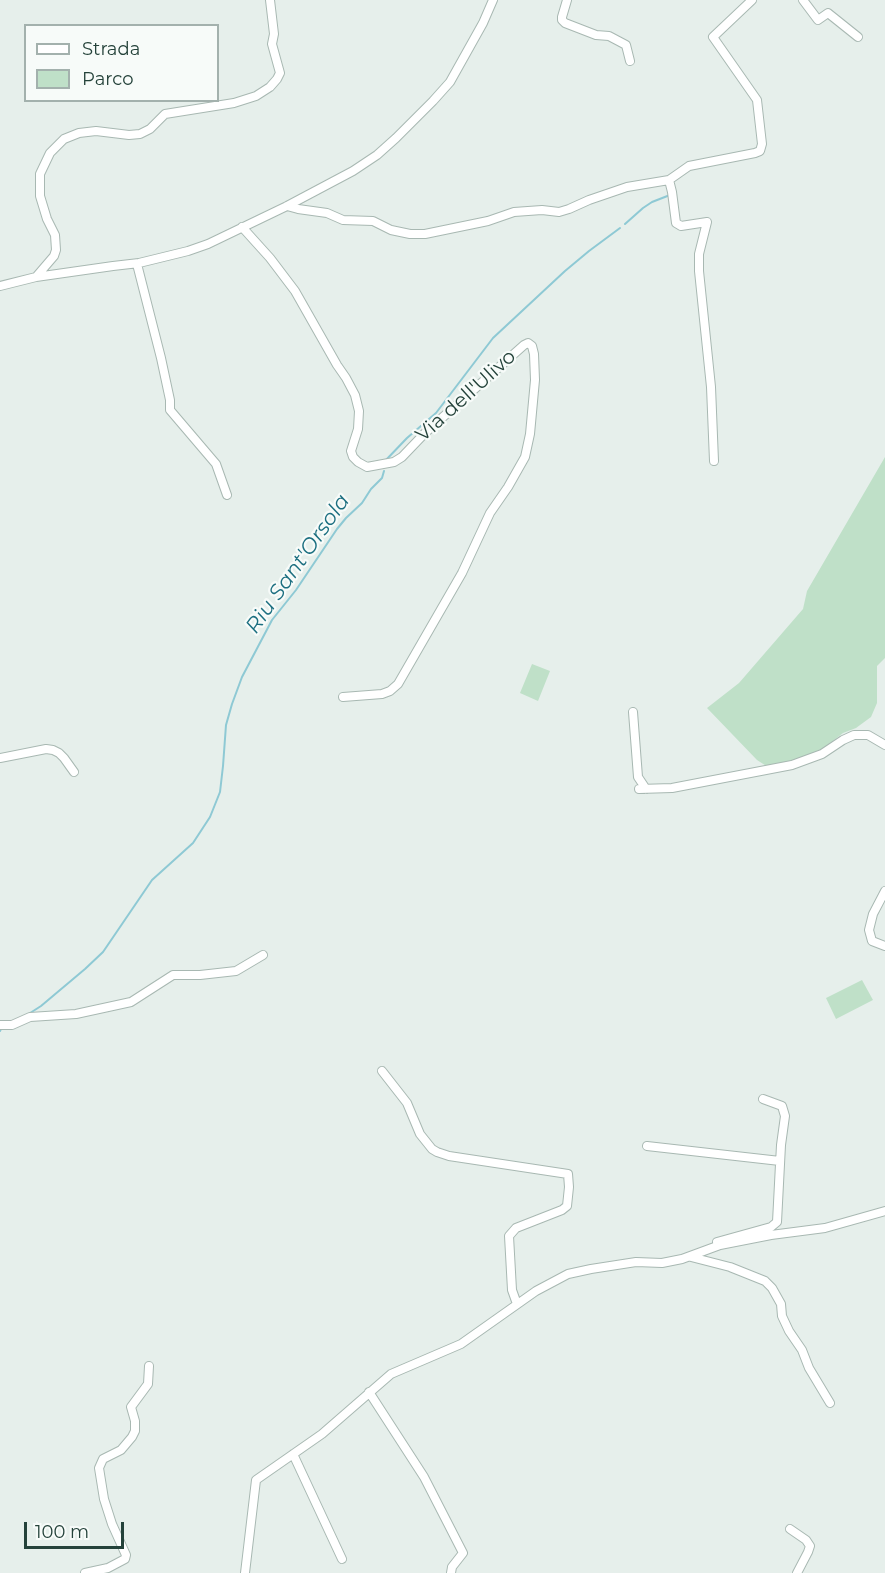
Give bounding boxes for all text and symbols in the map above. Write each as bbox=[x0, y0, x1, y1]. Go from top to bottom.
legend bbox=[24, 24, 219, 102]
text: Strada bbox=[82, 38, 140, 60]
text: Parco bbox=[82, 68, 134, 90]
street label: Via dell'Ulivo bbox=[411, 345, 521, 447]
water label: Riu Sant'Orsola bbox=[241, 490, 355, 638]
scale bar bbox=[27, 1510, 128, 1548]
text: 100 m bbox=[35, 1521, 89, 1543]

